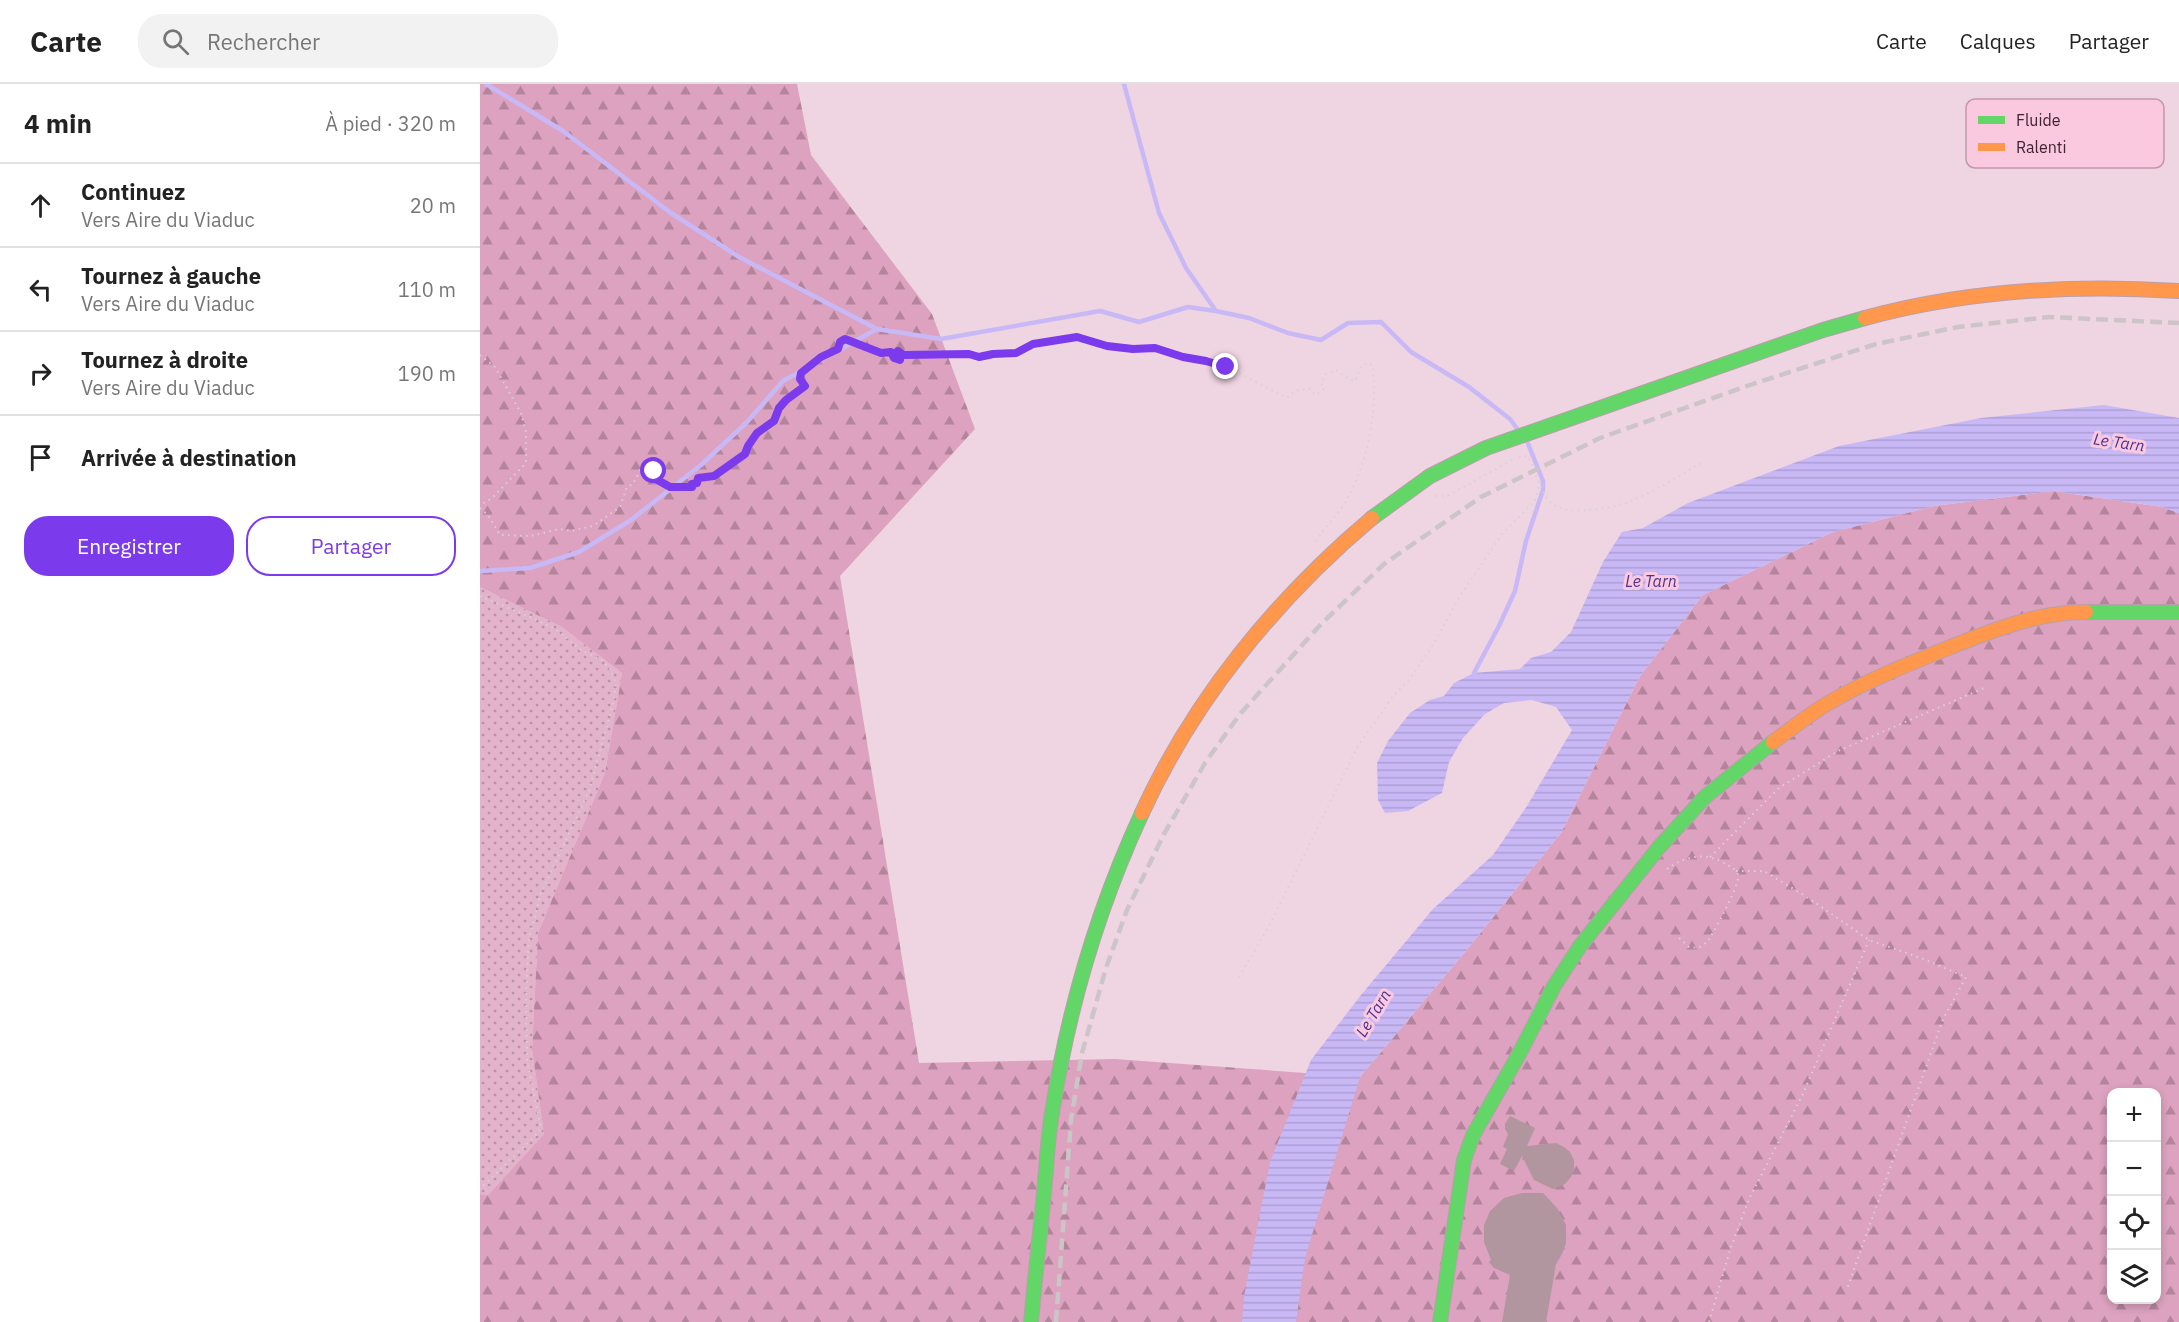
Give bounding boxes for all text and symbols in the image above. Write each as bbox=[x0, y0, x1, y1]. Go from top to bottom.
search box bbox=[138, 14, 558, 68]
text: Carte bbox=[30, 23, 102, 60]
icon: search bbox=[159, 25, 192, 58]
text: Rechercher bbox=[207, 27, 320, 56]
text: Carte bbox=[1876, 27, 1927, 55]
text: Calques bbox=[1960, 27, 2036, 55]
text: Partager bbox=[2069, 27, 2149, 55]
legend bbox=[1966, 99, 2164, 168]
text: 4 min bbox=[24, 106, 92, 140]
text: À pied · 320 m bbox=[325, 110, 456, 137]
text: Fluide bbox=[2016, 110, 2061, 130]
text: Ralenti bbox=[2016, 137, 2066, 157]
text: Continuez bbox=[81, 177, 185, 206]
icon: ahead bbox=[24, 189, 57, 222]
text: 20 m bbox=[410, 192, 456, 219]
text: Vers Aire du Viaduc bbox=[81, 206, 255, 233]
text: Tournez à gauche bbox=[81, 261, 261, 290]
icon: left bbox=[24, 273, 57, 306]
text: 110 m bbox=[398, 276, 456, 303]
text: Vers Aire du Viaduc bbox=[81, 290, 255, 317]
text: Tournez à droite bbox=[81, 345, 248, 374]
route end bbox=[1212, 353, 1238, 379]
icon: right bbox=[24, 357, 57, 390]
text: 190 m bbox=[398, 360, 456, 387]
text: Vers Aire du Viaduc bbox=[81, 374, 255, 401]
water label: Le Tarn bbox=[2092, 429, 2146, 455]
icon: arrive bbox=[24, 441, 57, 474]
text: Arrivée à destination bbox=[81, 443, 297, 472]
route start bbox=[640, 457, 666, 483]
button: Enregistrer bbox=[24, 516, 234, 576]
button: Partager bbox=[246, 516, 456, 576]
water label: Le Tarn bbox=[1625, 571, 1677, 591]
water label: Le Tarn bbox=[1351, 986, 1395, 1040]
map controls bbox=[2107, 1088, 2161, 1304]
button: + bbox=[2107, 1088, 2161, 1142]
button: − bbox=[2107, 1142, 2161, 1196]
button: locate bbox=[2107, 1196, 2161, 1250]
button: layers bbox=[2107, 1250, 2161, 1304]

